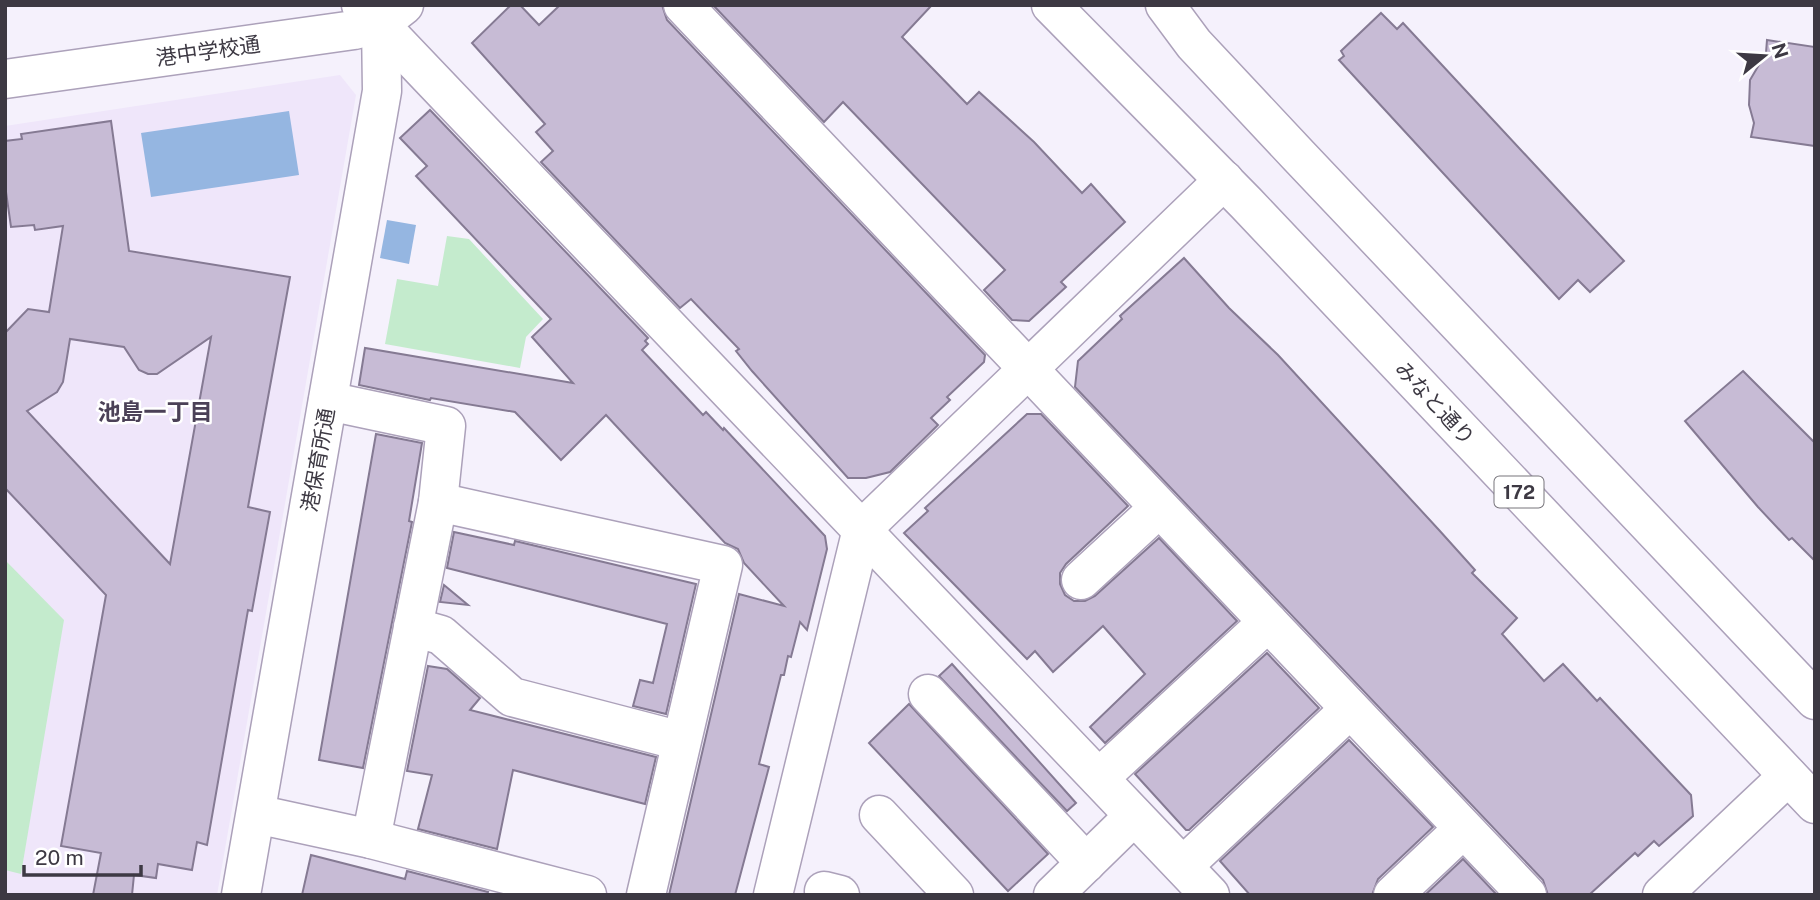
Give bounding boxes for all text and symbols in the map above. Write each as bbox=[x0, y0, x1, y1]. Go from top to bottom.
north arrow bbox=[1729, 21, 1799, 91]
street label: 港中学校通 bbox=[154, 31, 262, 71]
text: N bbox=[1767, 40, 1793, 61]
street label: みなと通り bbox=[1390, 356, 1480, 450]
district label: 池島一丁目 bbox=[98, 398, 213, 425]
street label: 港保育所通 bbox=[297, 406, 339, 514]
road number: 172 bbox=[1494, 477, 1544, 508]
scale bar bbox=[24, 834, 142, 878]
text: 20 m bbox=[35, 845, 84, 870]

